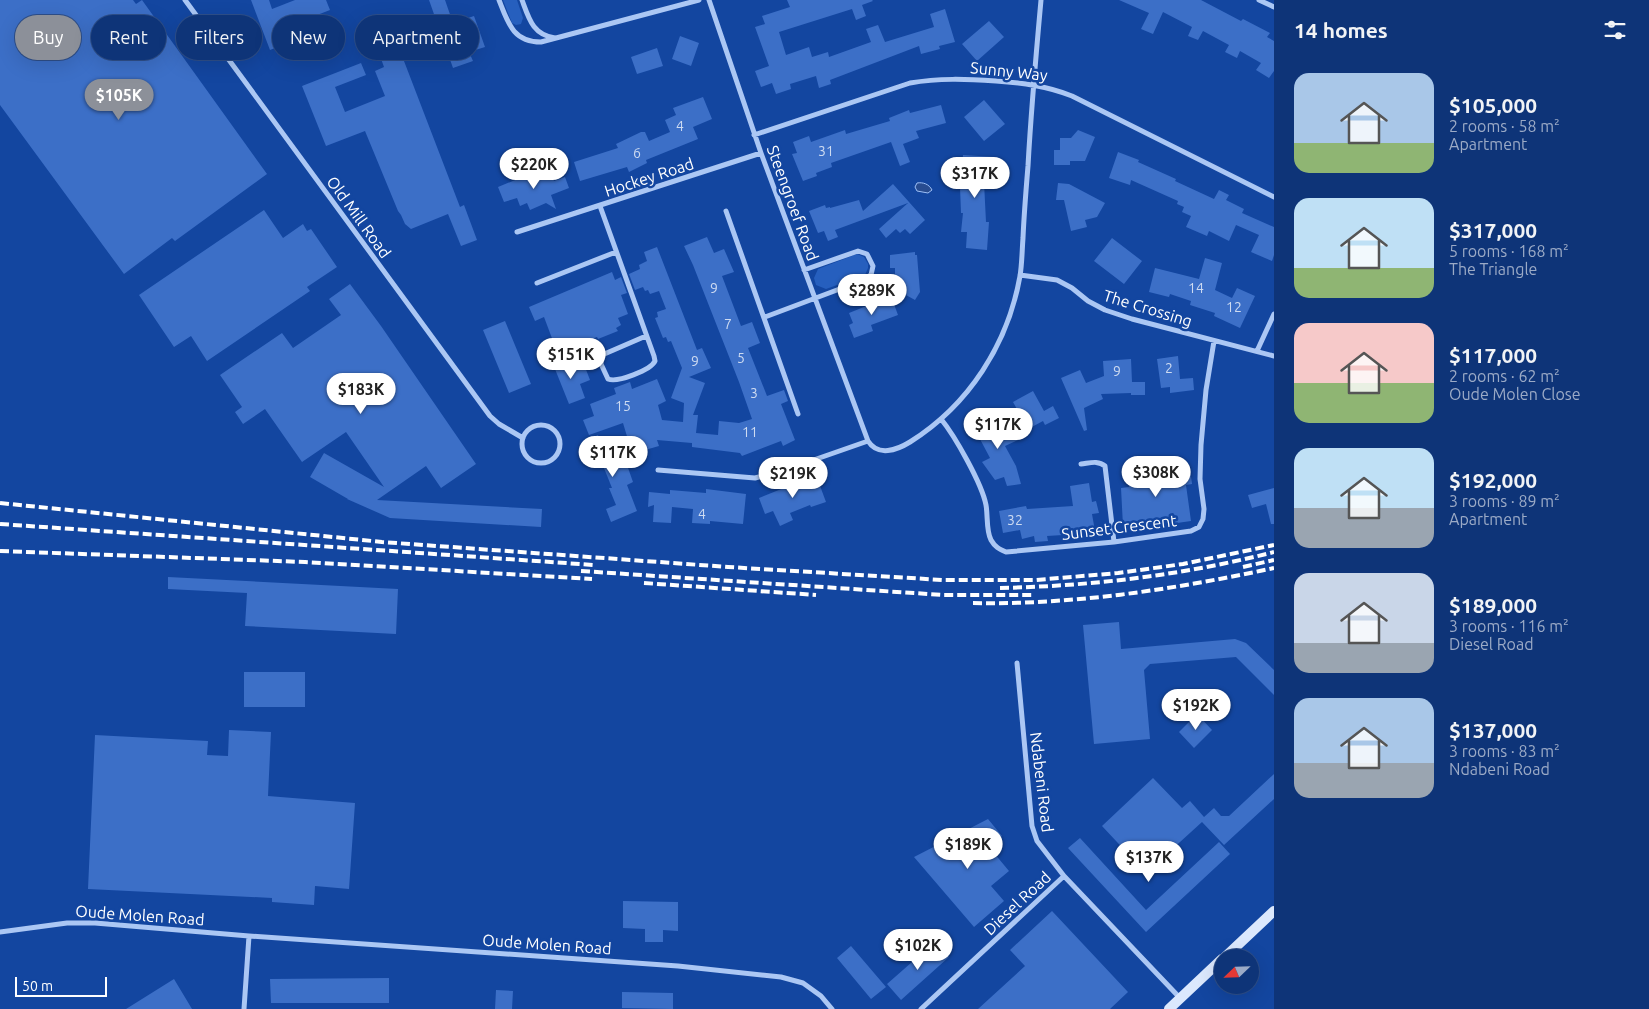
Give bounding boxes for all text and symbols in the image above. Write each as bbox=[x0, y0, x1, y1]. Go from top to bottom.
chip: Buy bbox=[15, 15, 81, 60]
chip: Rent bbox=[91, 15, 166, 60]
chip: Filters bbox=[176, 15, 262, 60]
chip: New bbox=[272, 15, 345, 60]
chip: Apartment bbox=[355, 15, 479, 60]
icon: filters bbox=[1601, 16, 1629, 44]
text: 14 homes bbox=[1294, 18, 1388, 42]
street label: Sunny Way bbox=[970, 58, 1049, 84]
pin: $105K bbox=[84, 78, 154, 121]
text: $105K bbox=[96, 86, 142, 104]
icon: home bbox=[1334, 93, 1394, 153]
text: $105,000 bbox=[1449, 93, 1537, 117]
text: 2 rooms · 58 m² bbox=[1449, 117, 1560, 135]
house number: 4 bbox=[676, 118, 684, 134]
text: Apartment bbox=[1449, 135, 1527, 153]
street label: Steengroef Road bbox=[764, 143, 822, 263]
house number: 31 bbox=[818, 143, 834, 159]
house number: 6 bbox=[633, 145, 641, 161]
pin: $220K bbox=[499, 148, 569, 190]
street label: Hockey Road bbox=[602, 154, 696, 200]
text: $220K bbox=[511, 155, 557, 173]
pin: $317K bbox=[940, 156, 1010, 199]
text: $317K bbox=[952, 164, 998, 182]
street label: Old Mill Road bbox=[323, 173, 395, 261]
icon: home bbox=[1334, 218, 1394, 278]
text: $317,000 bbox=[1449, 218, 1537, 242]
text: 5 rooms · 168 m² bbox=[1449, 242, 1569, 260]
text: The Triangle bbox=[1449, 260, 1537, 278]
pin: $289K bbox=[837, 274, 907, 316]
house number: 9 bbox=[710, 280, 718, 296]
house number: 14 bbox=[1188, 280, 1204, 296]
text: $289K bbox=[849, 281, 895, 299]
street label: The Crossing bbox=[1101, 286, 1195, 330]
house number: 12 bbox=[1226, 299, 1242, 315]
house number: 7 bbox=[724, 316, 732, 332]
pin: $151K bbox=[536, 338, 606, 380]
icon: home bbox=[1334, 343, 1394, 403]
text: $117,000 bbox=[1449, 343, 1537, 367]
text: $151K bbox=[548, 345, 594, 363]
house number: 5 bbox=[737, 350, 745, 366]
house number: 9 bbox=[691, 353, 699, 369]
house number: 2 bbox=[1165, 360, 1173, 376]
house number: 9 bbox=[1113, 363, 1121, 379]
text: 2 rooms · 62 m² bbox=[1449, 367, 1560, 385]
pin: $183K bbox=[326, 372, 396, 415]
text: $183K bbox=[338, 380, 384, 398]
house number: 3 bbox=[750, 385, 758, 401]
text: Oude Molen Close bbox=[1449, 385, 1581, 403]
house number: 15 bbox=[615, 398, 631, 414]
pin: $117K bbox=[963, 408, 1033, 450]
text: $117K bbox=[975, 415, 1021, 433]
house number: 11 bbox=[742, 424, 758, 440]
pin: $117K bbox=[578, 436, 648, 478]
text: $117K bbox=[590, 443, 636, 461]
pin: $219K bbox=[758, 456, 828, 499]
pin: $308K bbox=[1121, 456, 1191, 498]
text: $308K bbox=[1133, 463, 1179, 481]
text: $219K bbox=[770, 464, 816, 482]
icon: home bbox=[1334, 468, 1394, 528]
text: $192,000 bbox=[1449, 468, 1537, 492]
text: 3 rooms · 89 m² bbox=[1449, 492, 1560, 510]
house number: 4 bbox=[698, 506, 706, 522]
text: Apartment bbox=[1449, 510, 1527, 528]
street label: Sunset Crescent bbox=[1060, 511, 1178, 543]
house number: 32 bbox=[1007, 512, 1023, 528]
icon: home bbox=[1334, 593, 1394, 653]
text: $189,000 bbox=[1449, 593, 1537, 617]
text: 3 rooms · 116 m² bbox=[1449, 617, 1569, 635]
text: Diesel Road bbox=[1449, 635, 1534, 653]
pin: $192K bbox=[1161, 688, 1231, 731]
text: $192K bbox=[1173, 696, 1219, 714]
icon: home bbox=[1334, 718, 1394, 778]
text: $137,000 bbox=[1449, 718, 1537, 742]
street label: Ndabeni Road bbox=[1027, 731, 1057, 833]
text: 3 rooms · 83 m² bbox=[1449, 742, 1560, 760]
text: Ndabeni Road bbox=[1449, 760, 1550, 778]
pin: $189K bbox=[933, 828, 1003, 870]
text: $189K bbox=[945, 835, 991, 853]
pin: $137K bbox=[1114, 840, 1184, 883]
text: $137K bbox=[1126, 848, 1172, 866]
street label: Diesel Road bbox=[980, 868, 1054, 938]
street label: Oude Molen Road bbox=[75, 902, 205, 928]
pin: $102K bbox=[883, 928, 953, 971]
street label: Oude Molen Road bbox=[482, 931, 612, 957]
text: $102K bbox=[895, 936, 941, 954]
north arrow bbox=[1214, 949, 1259, 994]
map controls bbox=[1214, 949, 1259, 994]
scale bar bbox=[15, 974, 108, 997]
text: 50 m bbox=[22, 978, 53, 994]

